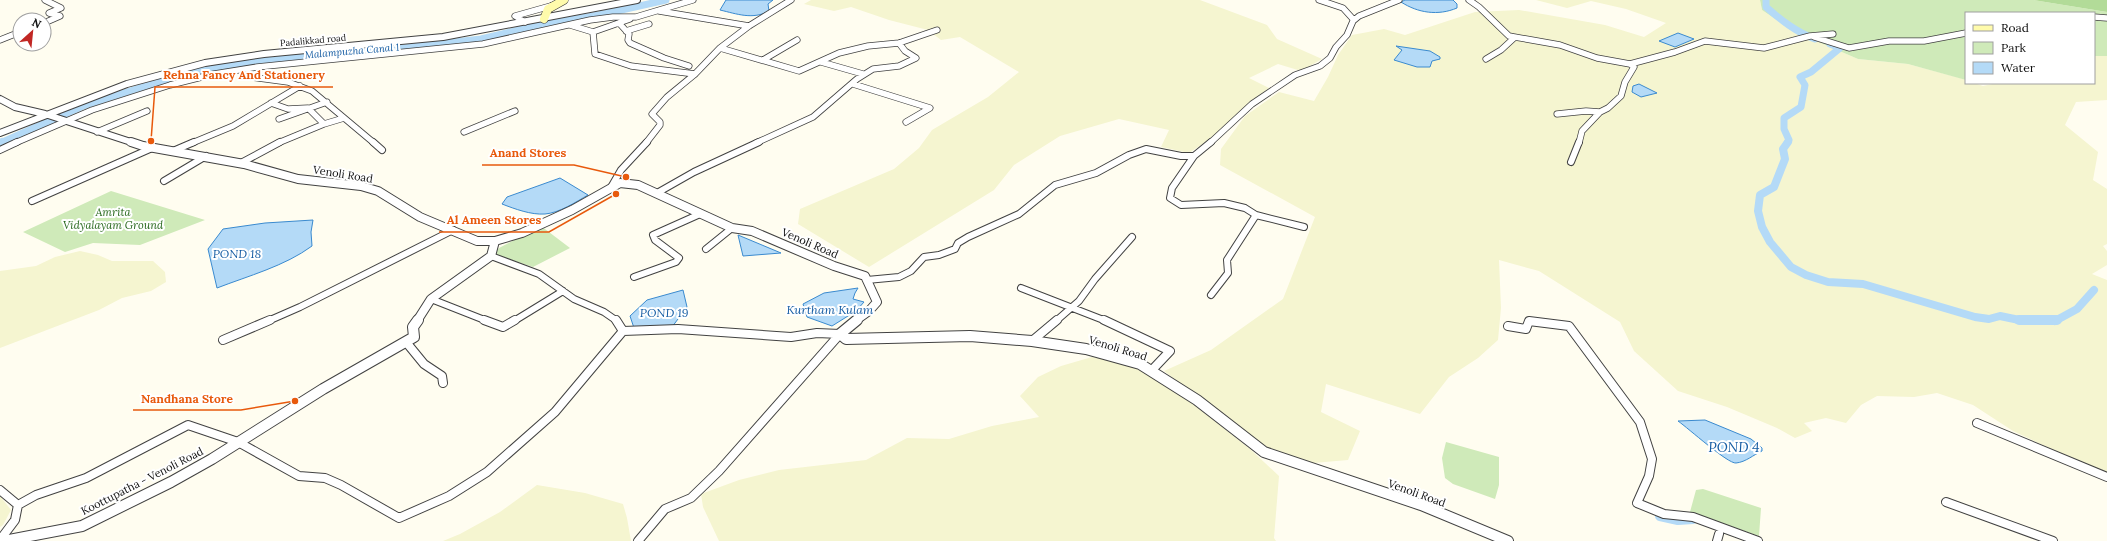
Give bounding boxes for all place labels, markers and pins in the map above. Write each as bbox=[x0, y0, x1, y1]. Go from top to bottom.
callout: Rehna Fancy And Stationery bbox=[155, 63, 333, 87]
callout: Anand Stores bbox=[482, 141, 574, 165]
callout: Al Ameen Stores bbox=[439, 208, 549, 232]
callout: Nandhana Store bbox=[133, 386, 241, 410]

